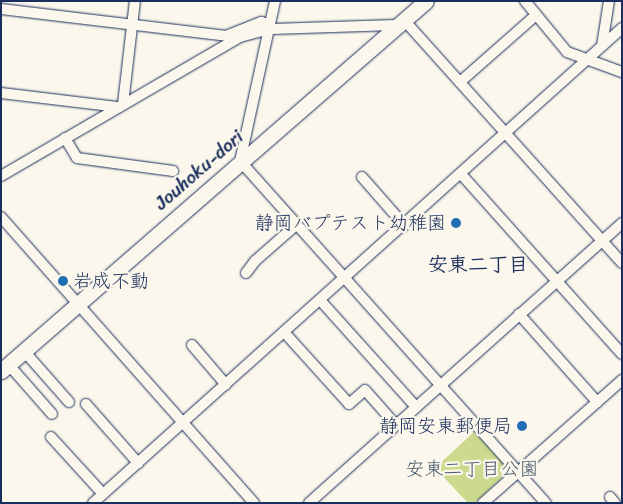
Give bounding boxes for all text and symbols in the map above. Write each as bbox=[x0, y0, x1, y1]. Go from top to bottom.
street label: Jouhoku-dori bbox=[150, 125, 248, 215]
place label: 静岡バプテスト幼稚園 bbox=[256, 212, 446, 234]
marker: 静岡バプテスト幼稚園 bbox=[450, 217, 462, 229]
district label: 安東二丁目 bbox=[428, 252, 528, 276]
place label: 岩成不動 bbox=[73, 270, 149, 292]
marker: 岩成不動 bbox=[57, 275, 69, 287]
place label: 静岡安東郵便局 bbox=[379, 415, 512, 437]
marker: 静岡安東郵便局 bbox=[516, 420, 528, 432]
park label: 安東二丁目公園 bbox=[406, 458, 538, 480]

